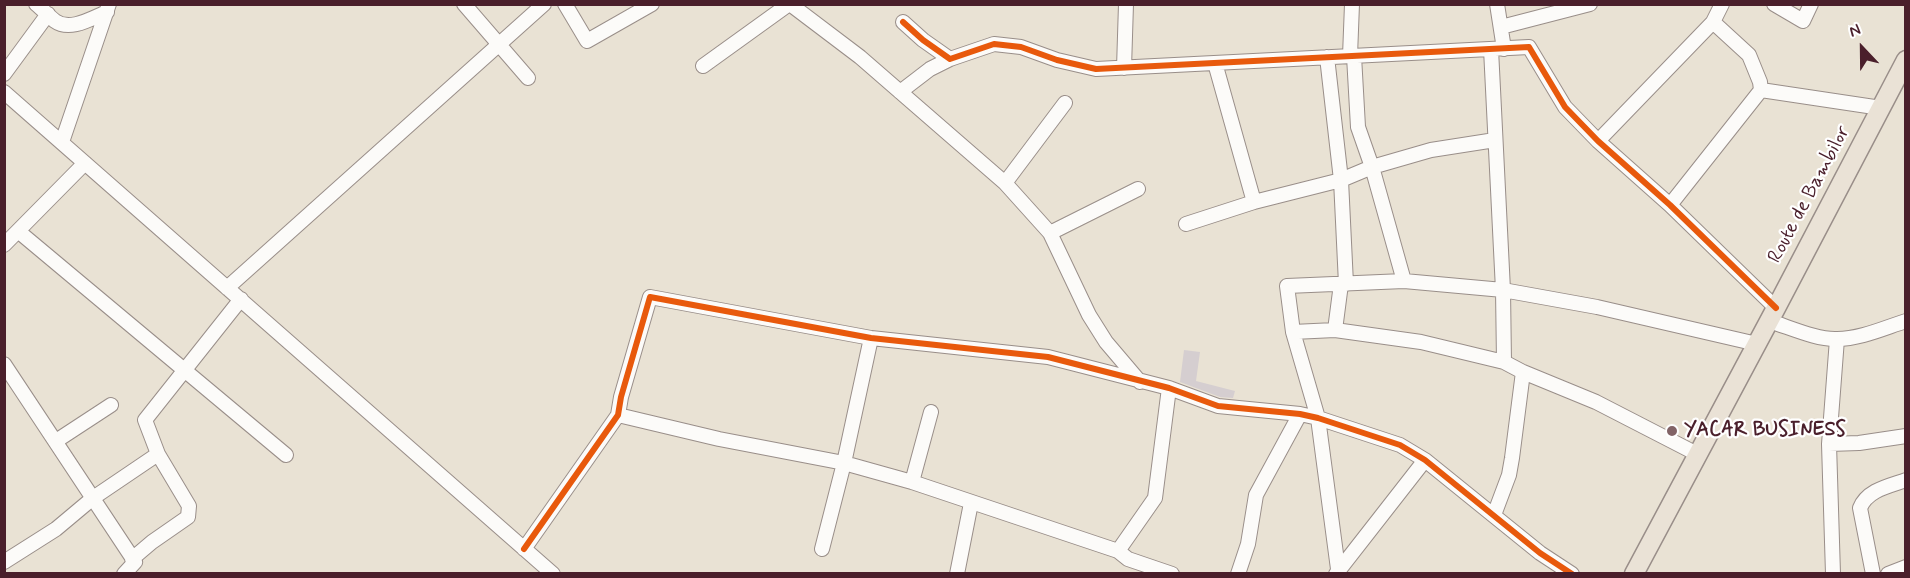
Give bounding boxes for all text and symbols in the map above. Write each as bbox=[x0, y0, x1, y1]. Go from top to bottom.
north arrow bbox=[1832, 18, 1892, 78]
text: N bbox=[1846, 19, 1864, 43]
street label: Route de Bambilor bbox=[1764, 122, 1856, 268]
place label: YACAR BUSINESS bbox=[1684, 419, 1846, 443]
marker: YACAR BUSINESS bbox=[1665, 424, 1679, 438]

